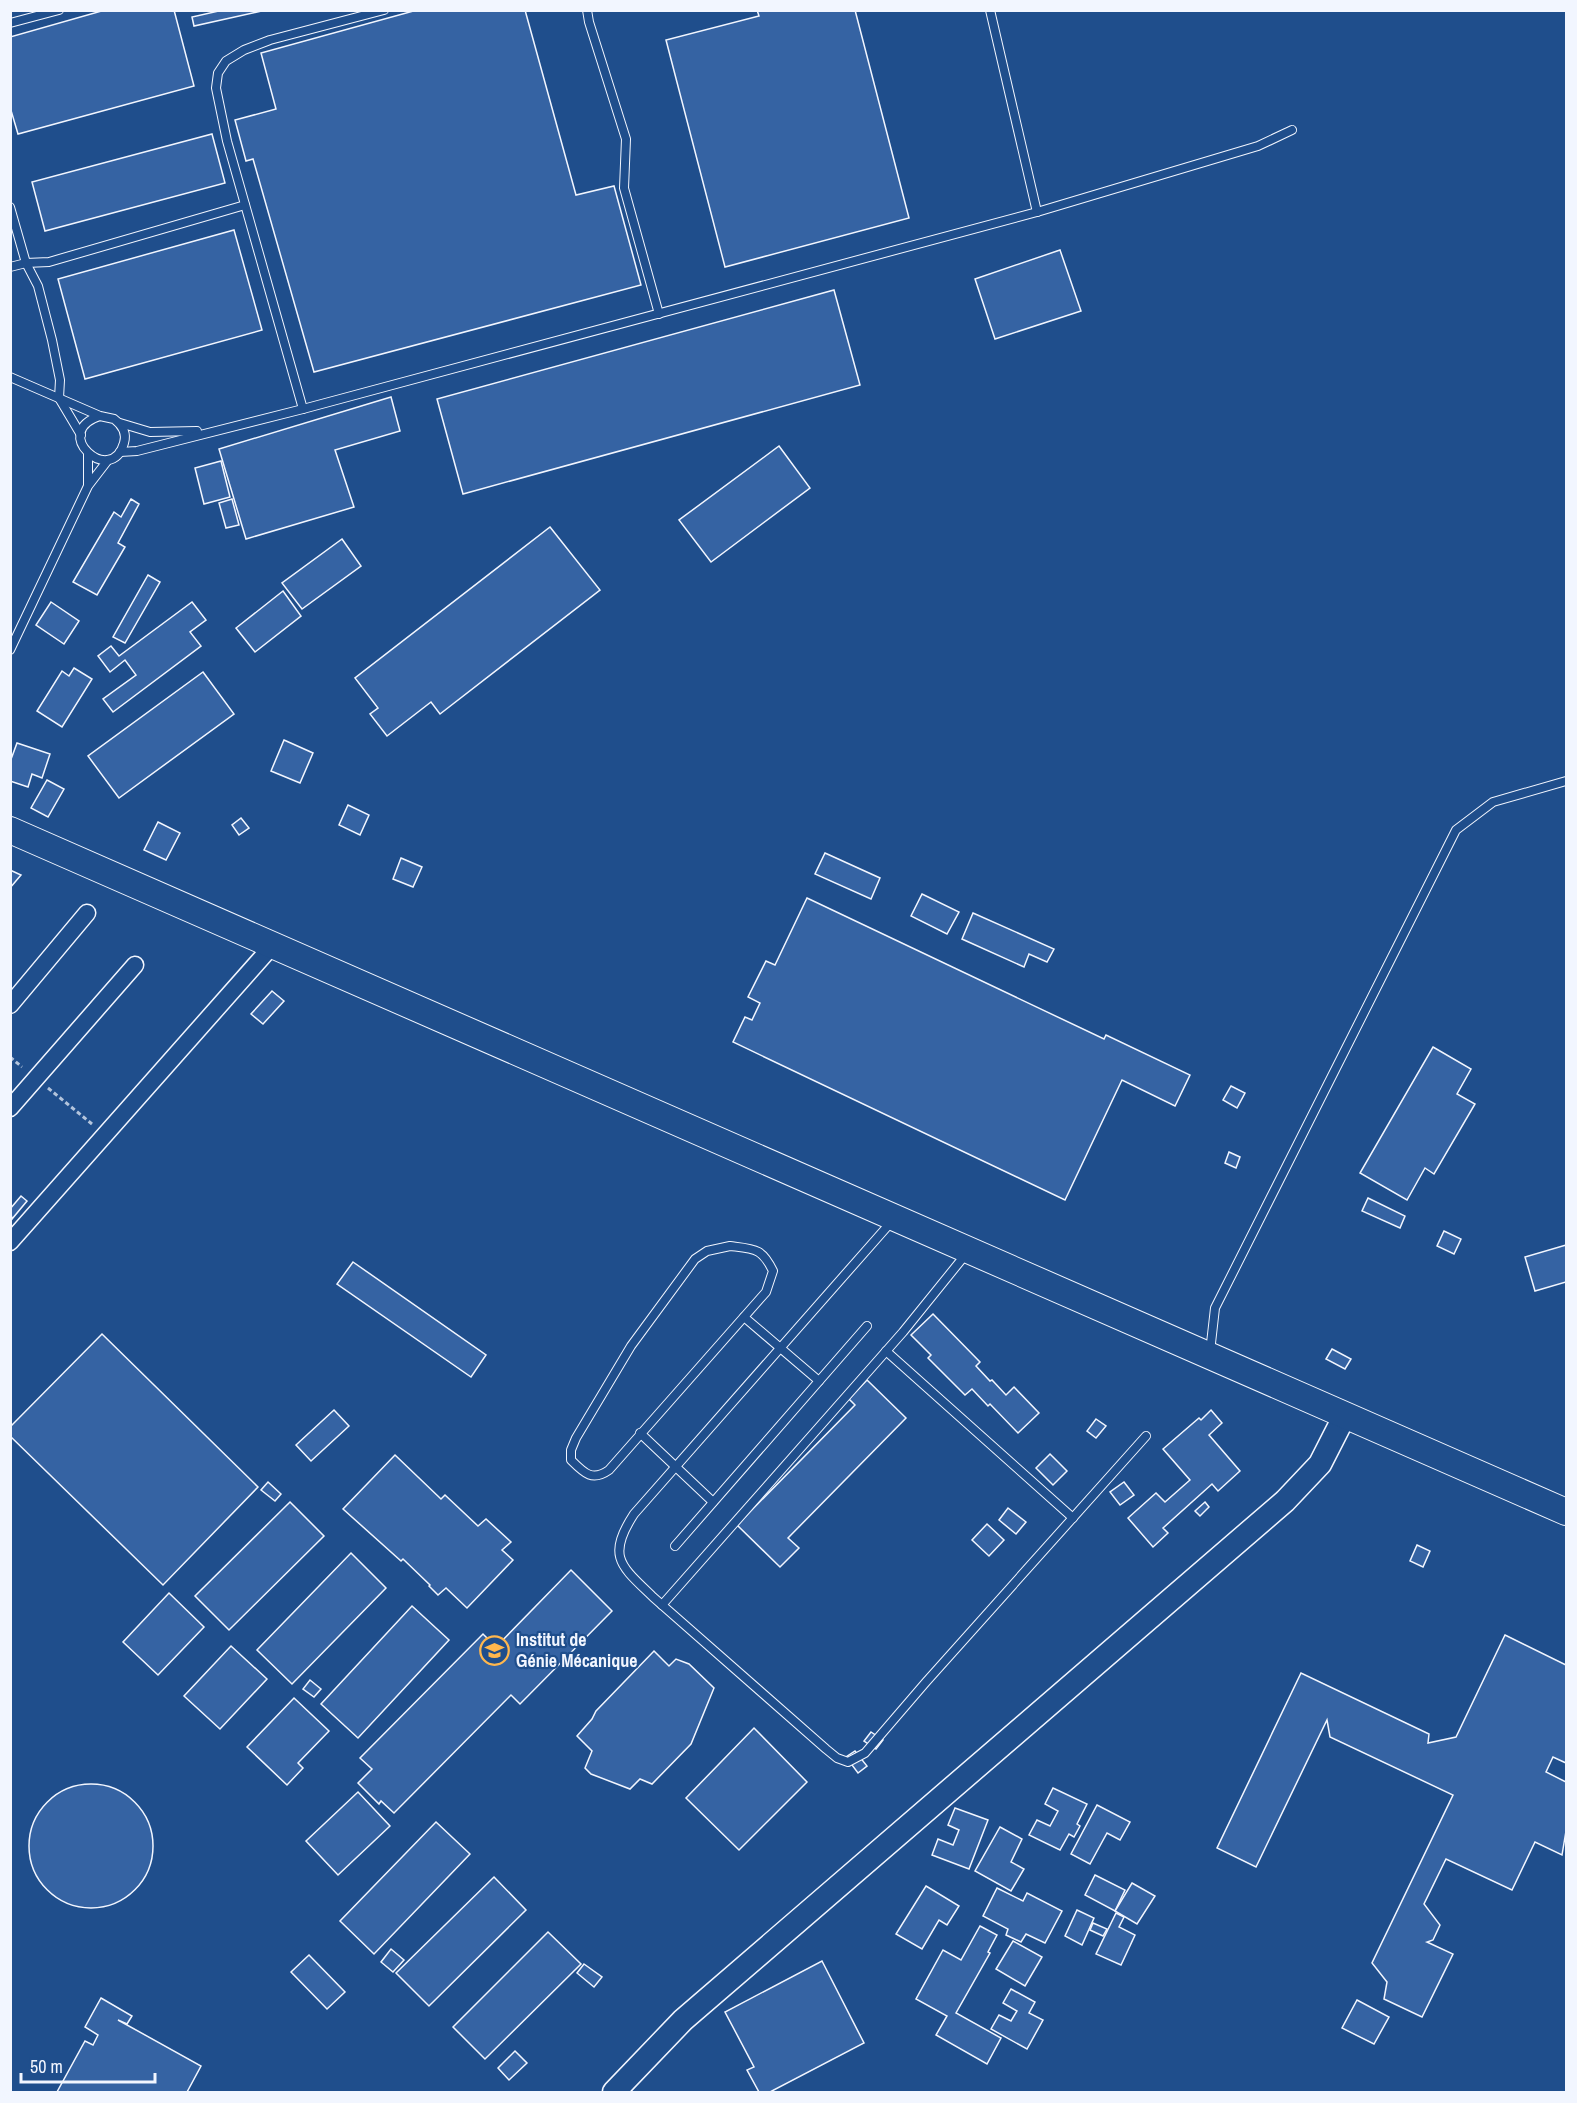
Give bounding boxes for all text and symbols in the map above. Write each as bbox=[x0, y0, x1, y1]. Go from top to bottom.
place label: Institut de Génie Mécanique bbox=[516, 1627, 637, 1673]
school or university icon: Institut de Génie Mécanique bbox=[479, 1634, 511, 1666]
scale bar bbox=[21, 2046, 154, 2084]
text: 50 m bbox=[30, 2054, 63, 2079]

